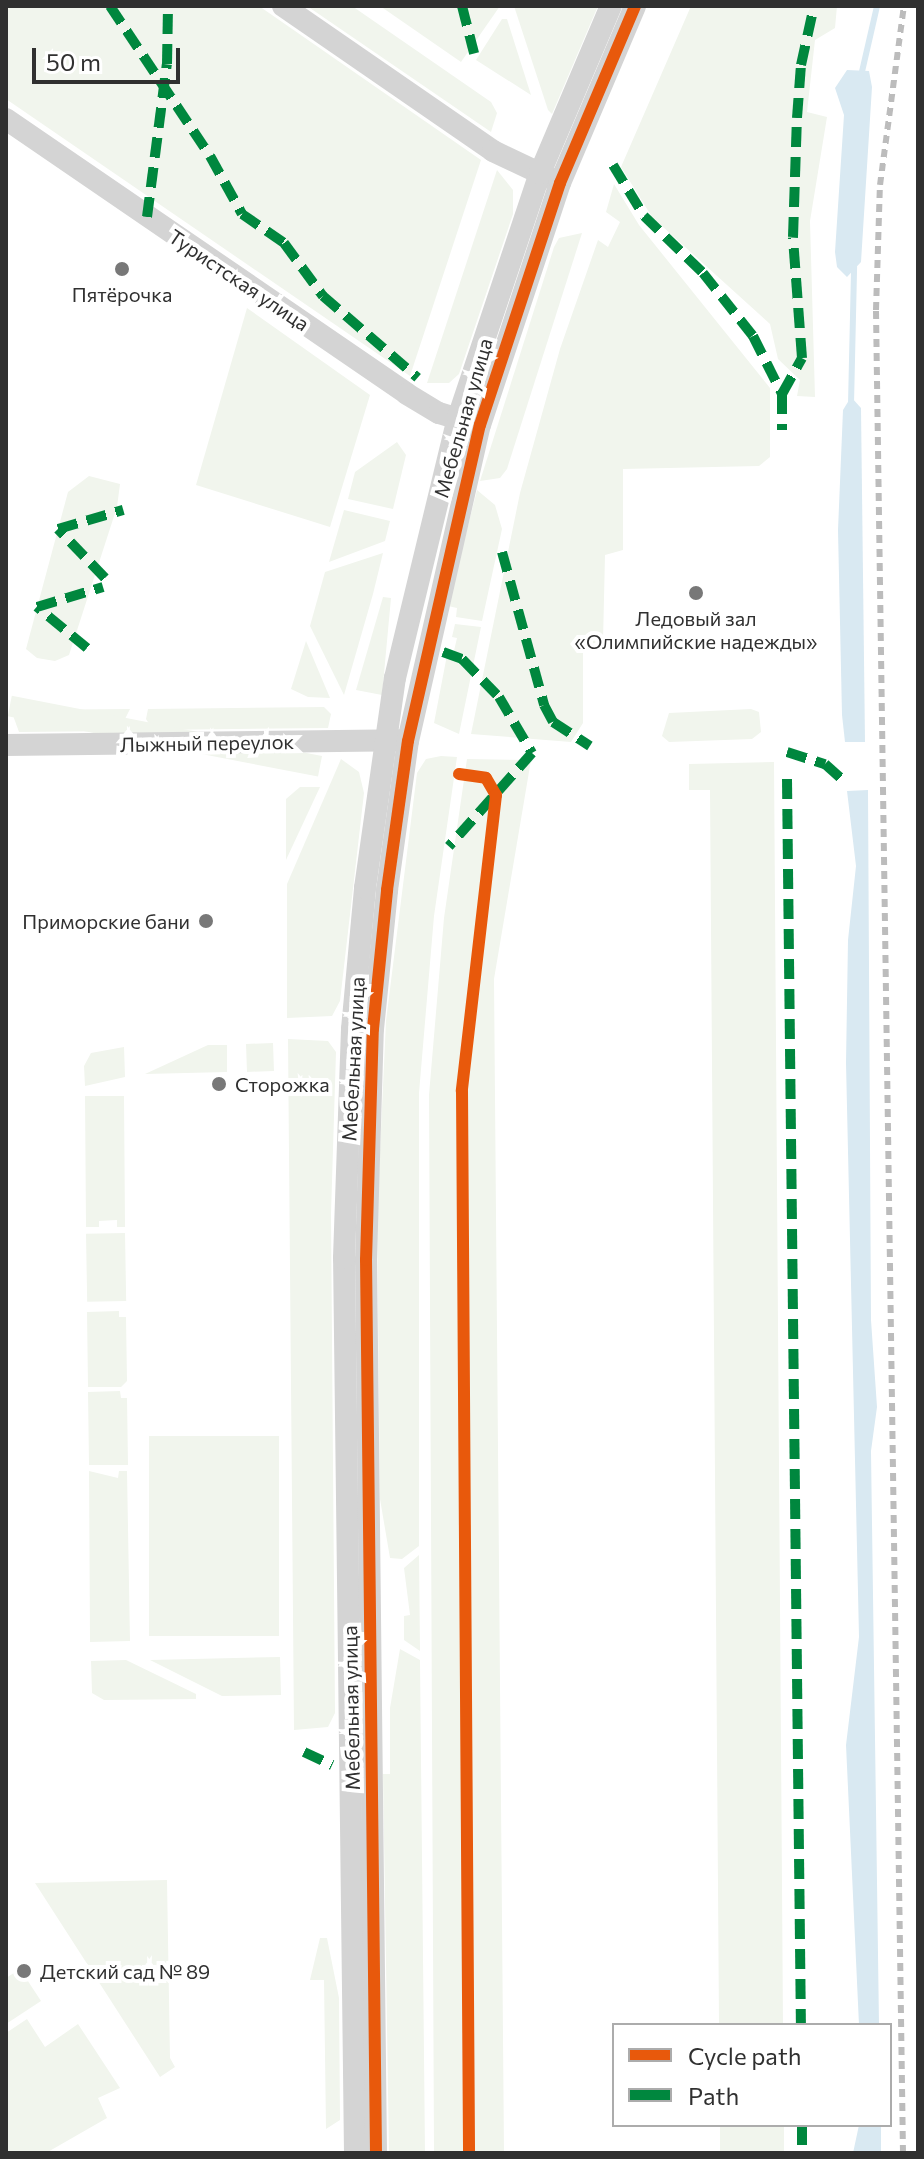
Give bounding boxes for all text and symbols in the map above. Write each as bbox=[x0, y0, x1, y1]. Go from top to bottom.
scale bar bbox=[36, 32, 184, 82]
text: 50 m bbox=[46, 47, 101, 76]
street label: Туристская улица bbox=[164, 224, 314, 336]
marker: Пятёрочка bbox=[113, 260, 131, 278]
place label: Пятёрочка bbox=[72, 282, 172, 306]
street label: Мебельная улица bbox=[429, 335, 497, 501]
marker: Ледовый зал «Олимпийские надежды» bbox=[687, 584, 705, 602]
place label: Ледовый зал «Олимпийские надежды» bbox=[575, 606, 817, 653]
street label: Лыжный переулок bbox=[120, 729, 294, 757]
place label: Приморские бани bbox=[22, 909, 190, 933]
marker: Приморские бани bbox=[197, 912, 215, 930]
street label: Мебельная улица bbox=[337, 976, 369, 1142]
place label: Сторожка bbox=[235, 1072, 330, 1096]
marker: Сторожка bbox=[210, 1075, 228, 1093]
street label: Мебельная улица bbox=[338, 1625, 364, 1791]
place label: Детский сад № 89 bbox=[40, 1959, 210, 1983]
marker: Детский сад № 89 bbox=[15, 1962, 33, 1980]
legend bbox=[612, 2023, 892, 2127]
text: Cycle path bbox=[688, 2041, 802, 2070]
text: Path bbox=[688, 2081, 739, 2110]

